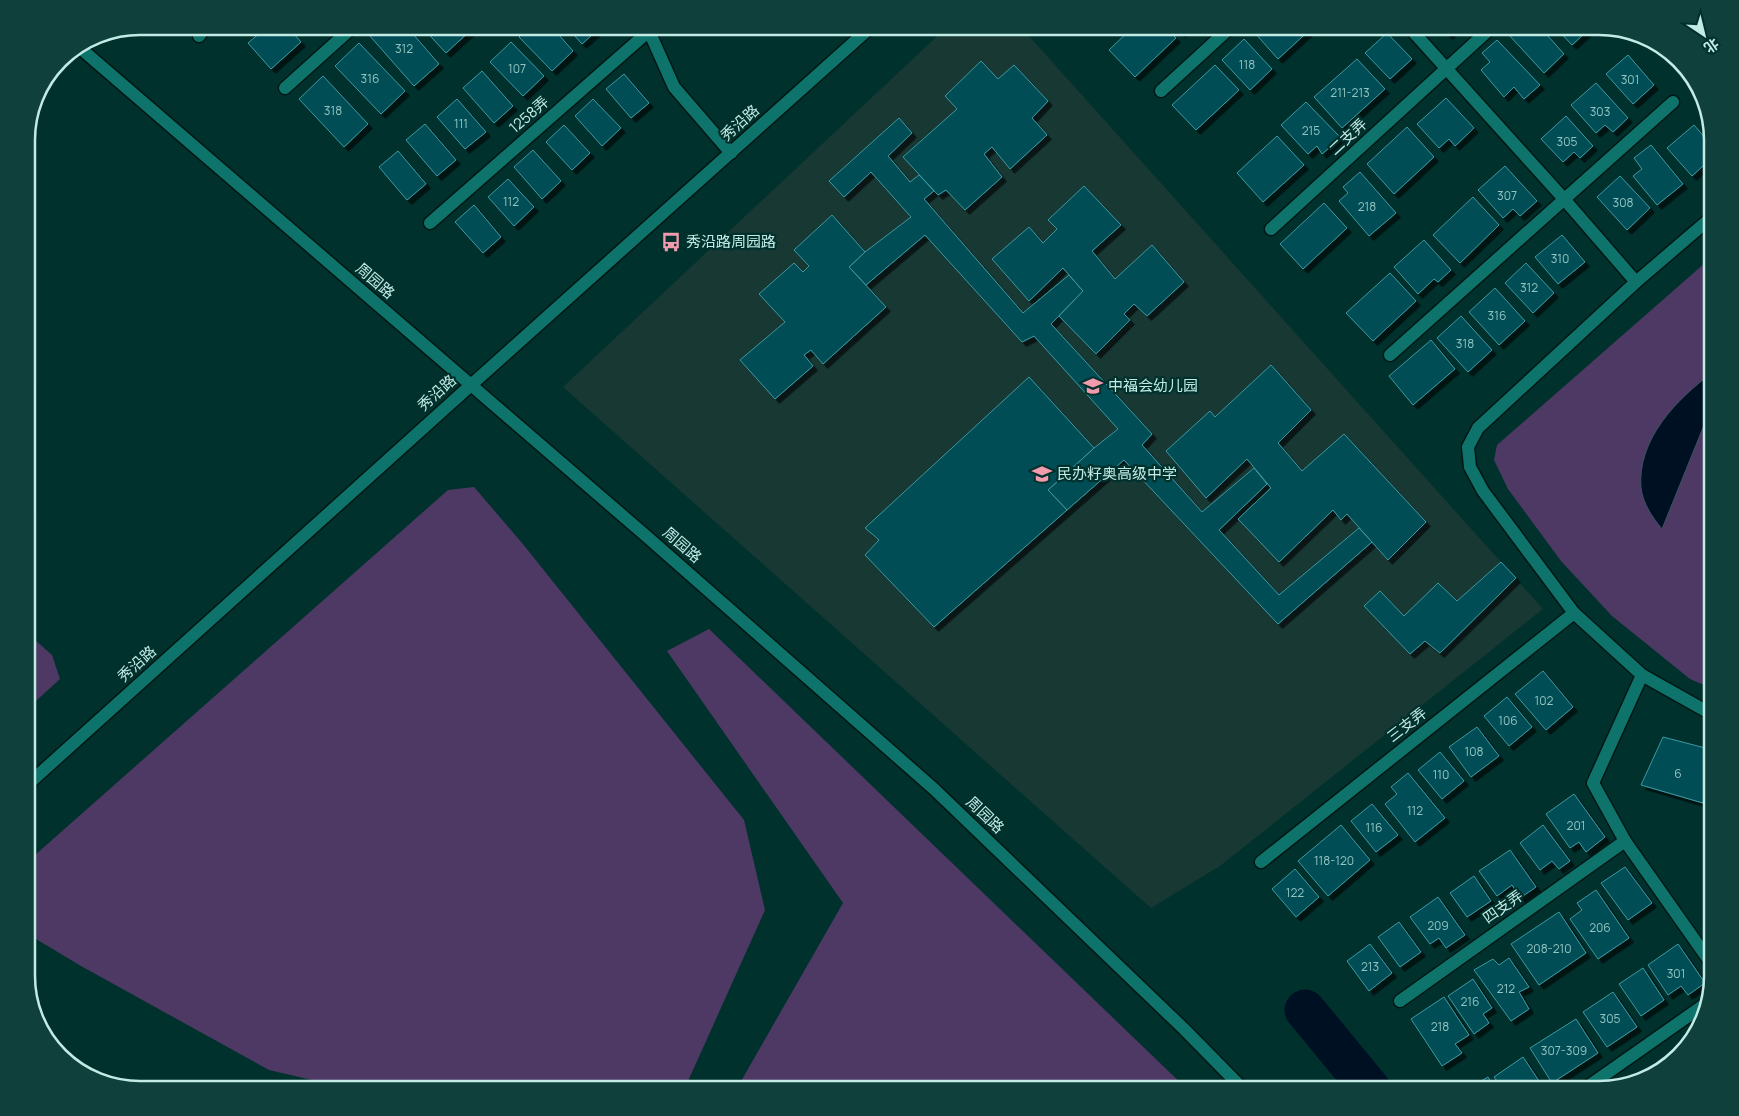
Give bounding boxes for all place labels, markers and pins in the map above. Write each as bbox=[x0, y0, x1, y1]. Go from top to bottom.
bus stop icon: 秀沿路周园路 bbox=[660, 231, 682, 253]
place label: 秀沿路周园路 bbox=[686, 231, 776, 252]
school or university icon: 中福会幼儿园 bbox=[1082, 375, 1104, 397]
place label: 中福会幼儿园 bbox=[1108, 375, 1198, 396]
school or university icon: 民办籽奥高级中学 bbox=[1031, 463, 1053, 485]
place label: 民办籽奥高级中学 bbox=[1057, 463, 1177, 484]

